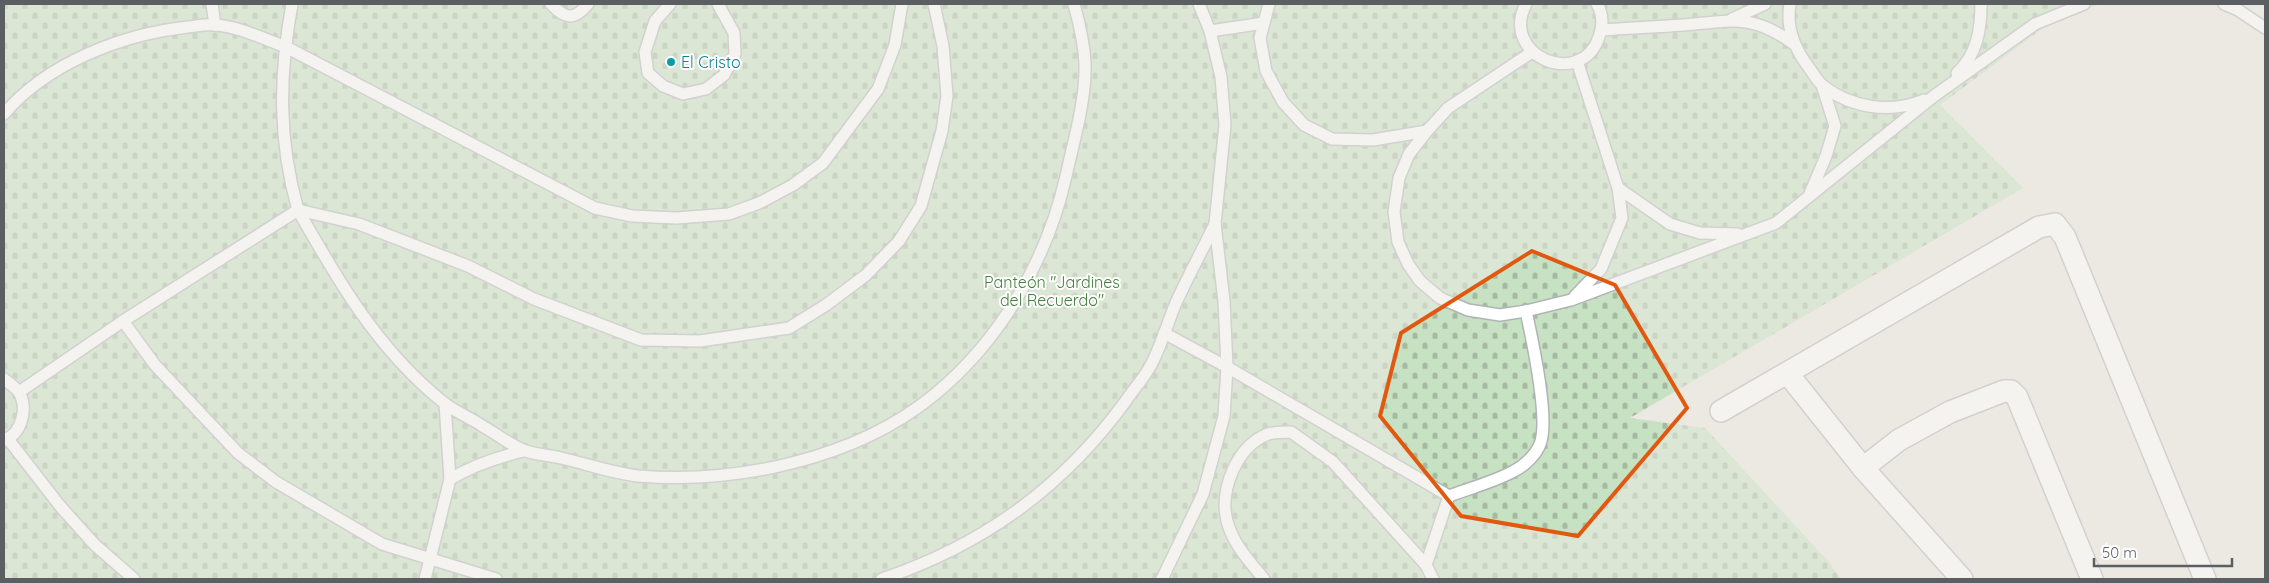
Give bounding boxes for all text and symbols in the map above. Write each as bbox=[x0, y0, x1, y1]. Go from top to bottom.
place label: El Cristo bbox=[681, 52, 741, 72]
marker: El Cristo bbox=[665, 56, 677, 68]
park label: Panteón "Jardines del Recuerdo" bbox=[984, 272, 1120, 310]
scale bar bbox=[2094, 536, 2232, 568]
text: 50 m bbox=[2102, 543, 2137, 562]

